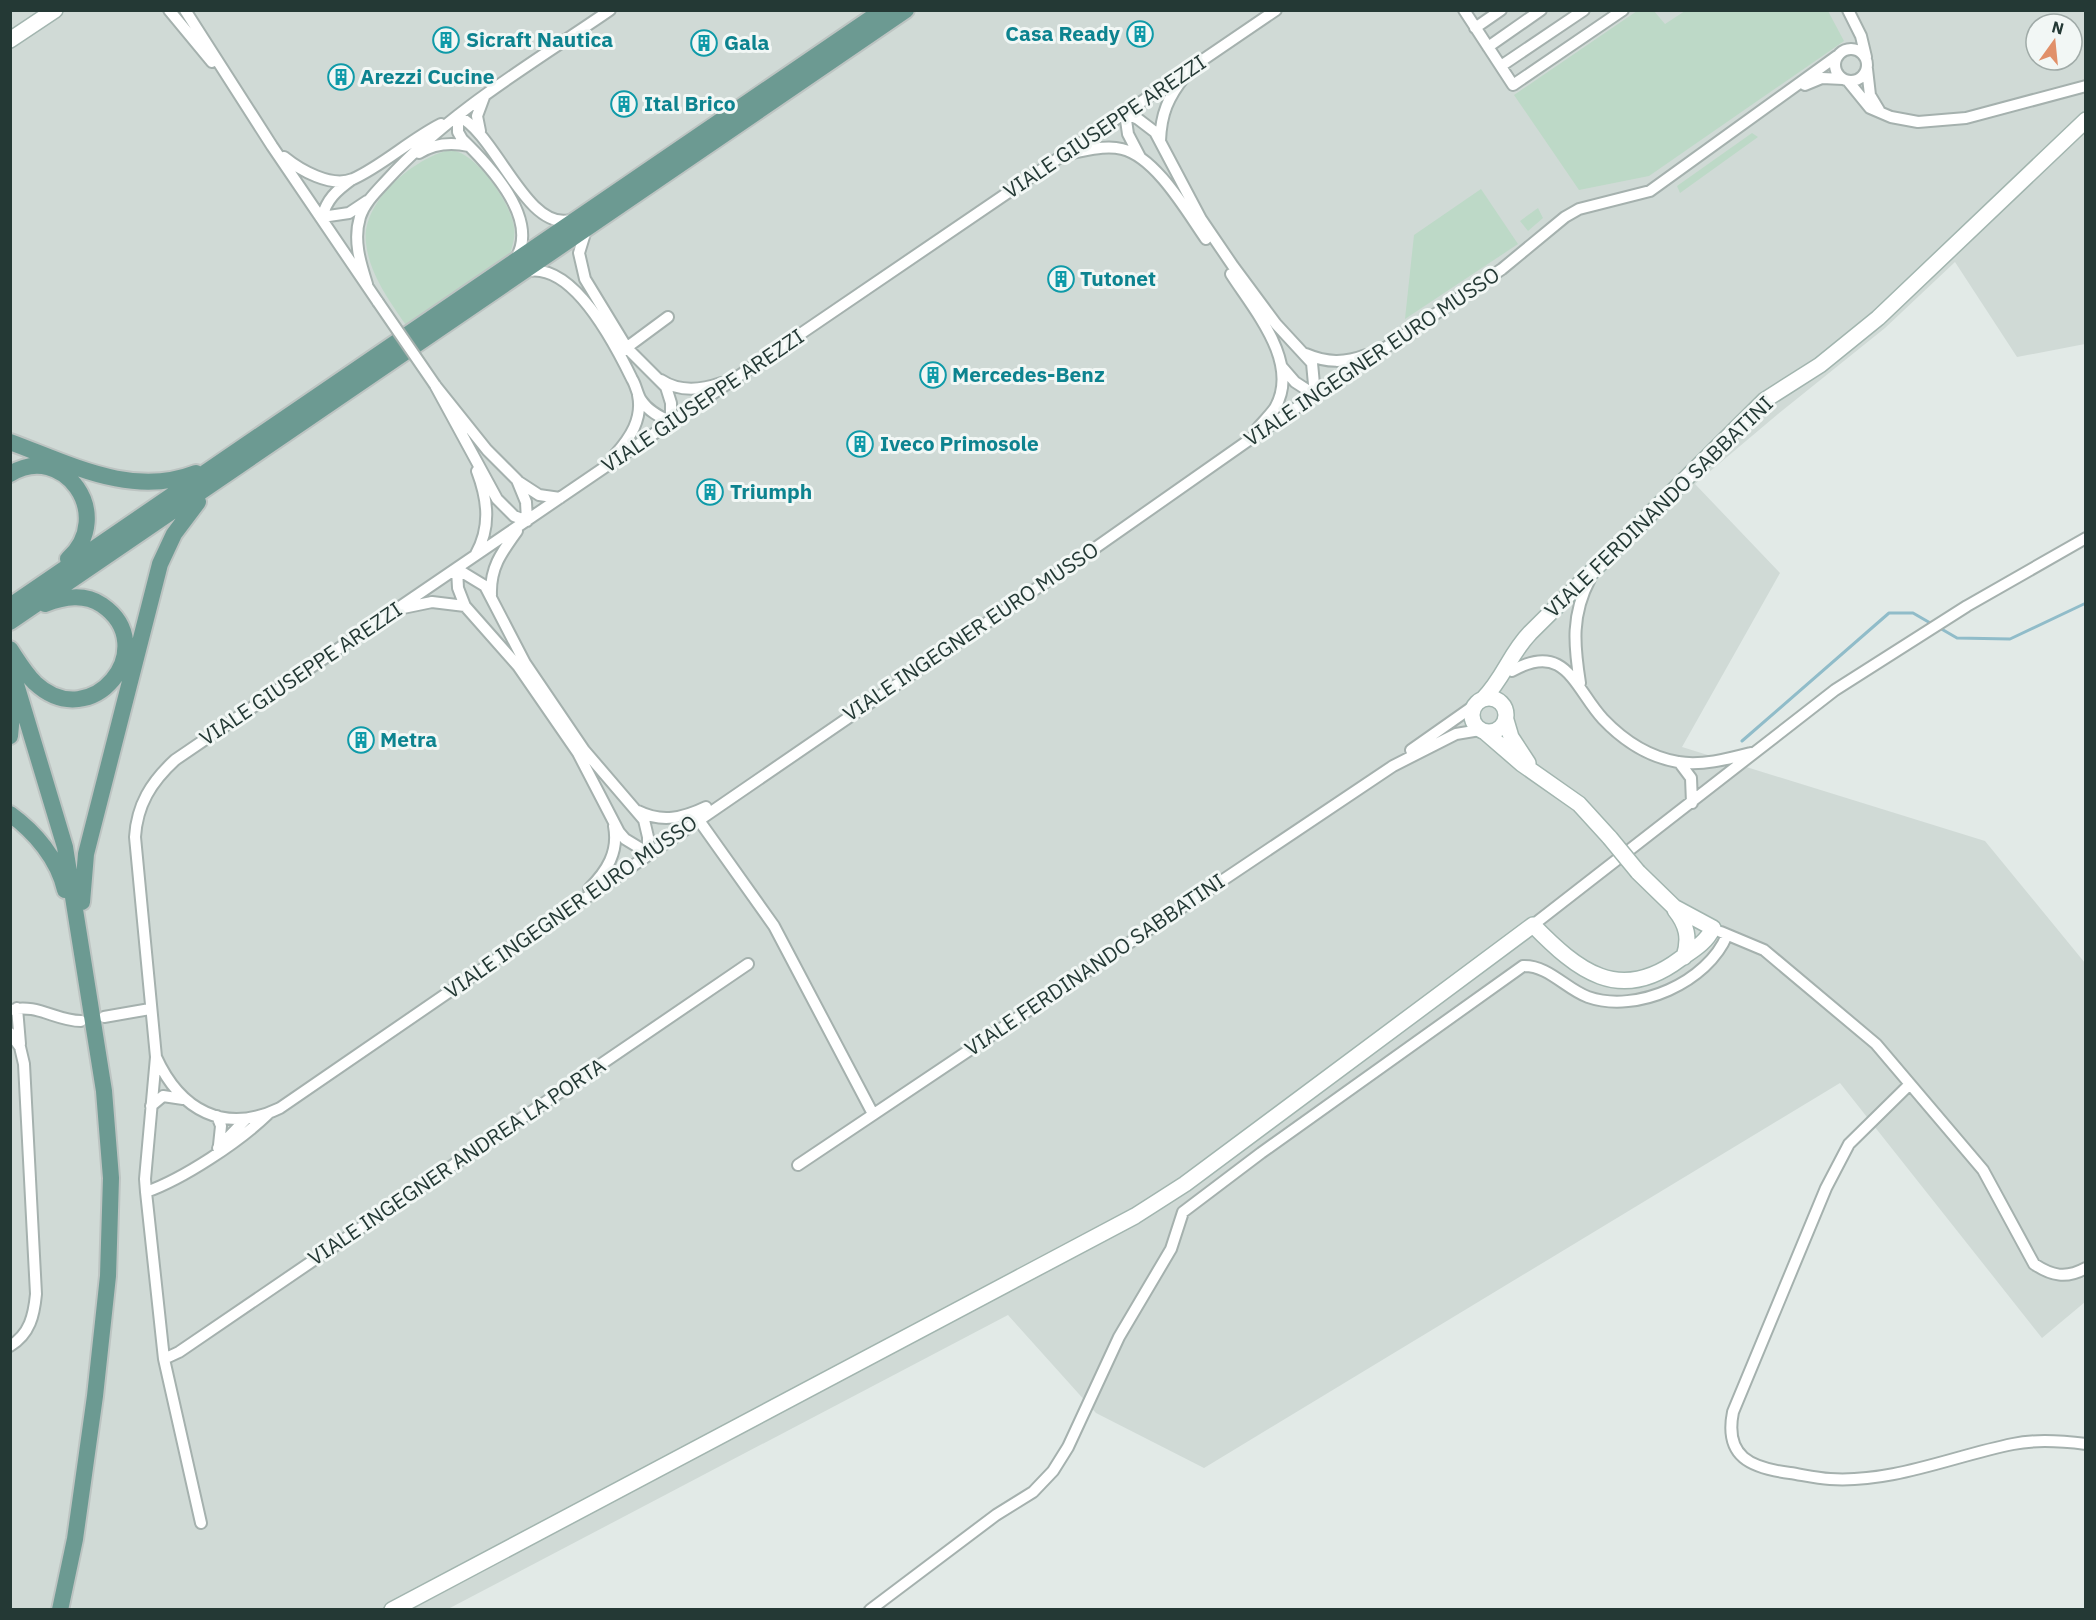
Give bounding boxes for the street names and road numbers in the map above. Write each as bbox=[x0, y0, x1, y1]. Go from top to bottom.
street label: VIALE GIUSEPPE AREZZI bbox=[998, 48, 1211, 204]
street label: VIALE INGEGNER EURO MUSSO bbox=[1238, 260, 1505, 452]
street label: VIALE GIUSEPPE AREZZI bbox=[596, 322, 809, 478]
street label: VIALE FERDINANDO SABBATINI bbox=[1538, 389, 1779, 623]
street label: VIALE INGEGNER EURO MUSSO bbox=[837, 535, 1104, 727]
street label: VIALE GIUSEPPE AREZZI bbox=[194, 595, 407, 751]
street label: VIALE INGEGNER EURO MUSSO bbox=[439, 808, 702, 1004]
street label: VIALE FERDINANDO SABBATINI bbox=[959, 866, 1230, 1062]
street label: VIALE INGEGNER ANDREA LA PORTA bbox=[302, 1051, 611, 1271]

